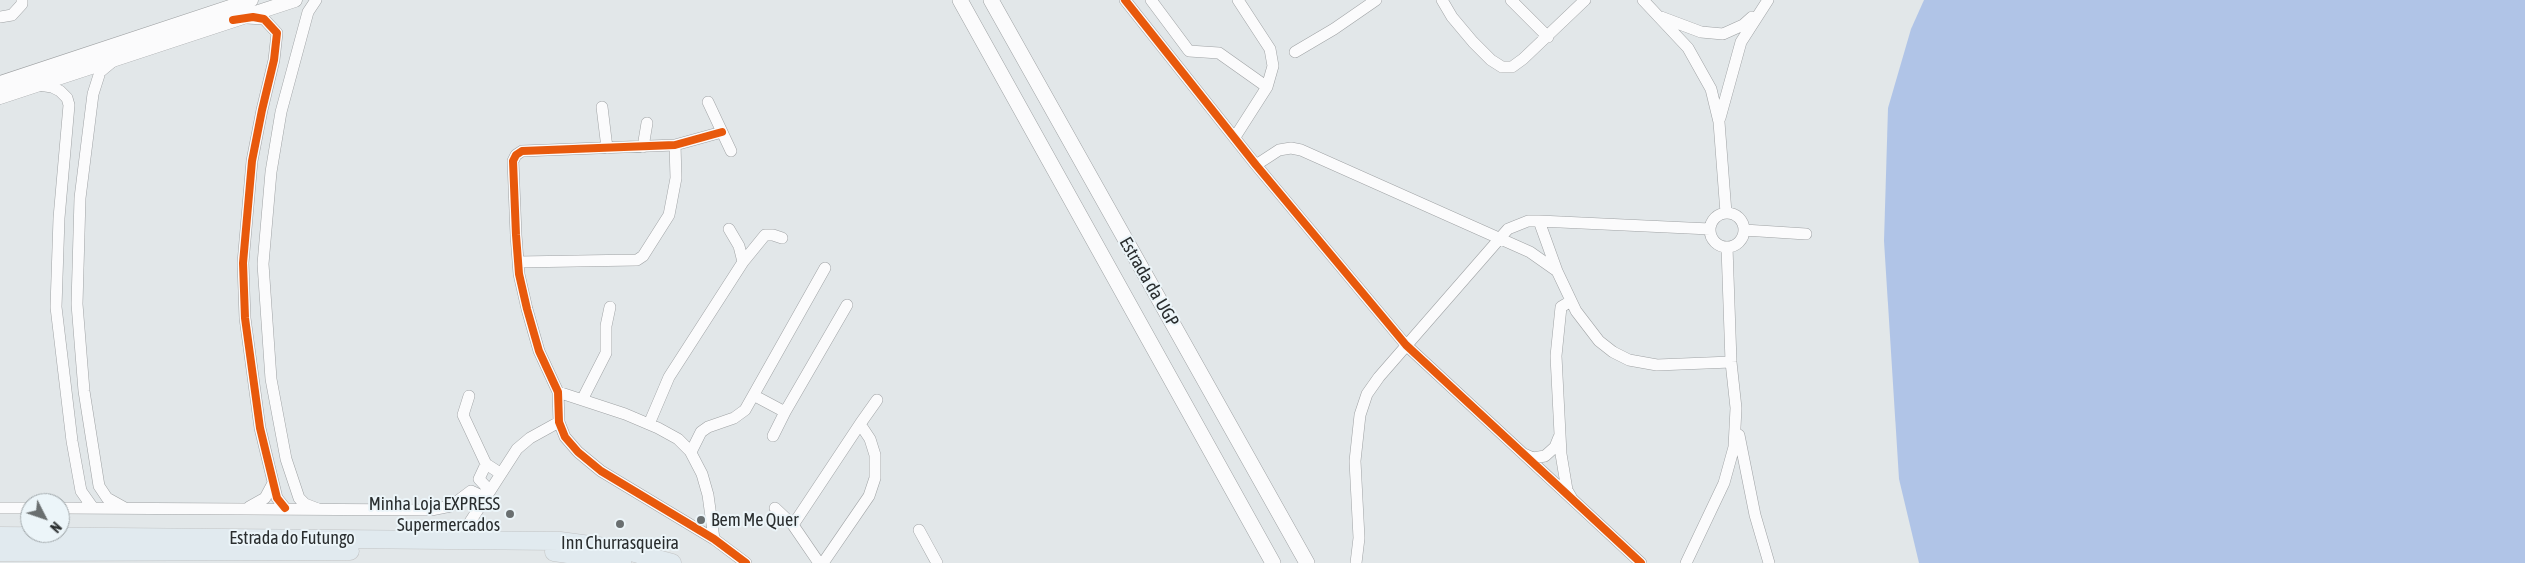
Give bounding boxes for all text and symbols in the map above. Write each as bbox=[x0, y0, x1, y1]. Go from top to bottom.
street label: Estrada da UGP bbox=[1115, 233, 1183, 331]
north arrow bbox=[20, 493, 70, 543]
place label: Minha Loja EXPRESS Supermercados bbox=[369, 493, 500, 536]
marker: Minha Loja EXPRESS Supermercados bbox=[504, 508, 516, 520]
place label: Bem Me Quer bbox=[711, 509, 799, 531]
marker: Bem Me Quer bbox=[695, 514, 707, 526]
marker: Inn Churrasqueira bbox=[614, 518, 626, 530]
text: N bbox=[47, 519, 64, 536]
street label: Estrada do Futungo bbox=[229, 527, 355, 549]
place label: Inn Churrasqueira bbox=[561, 532, 679, 554]

